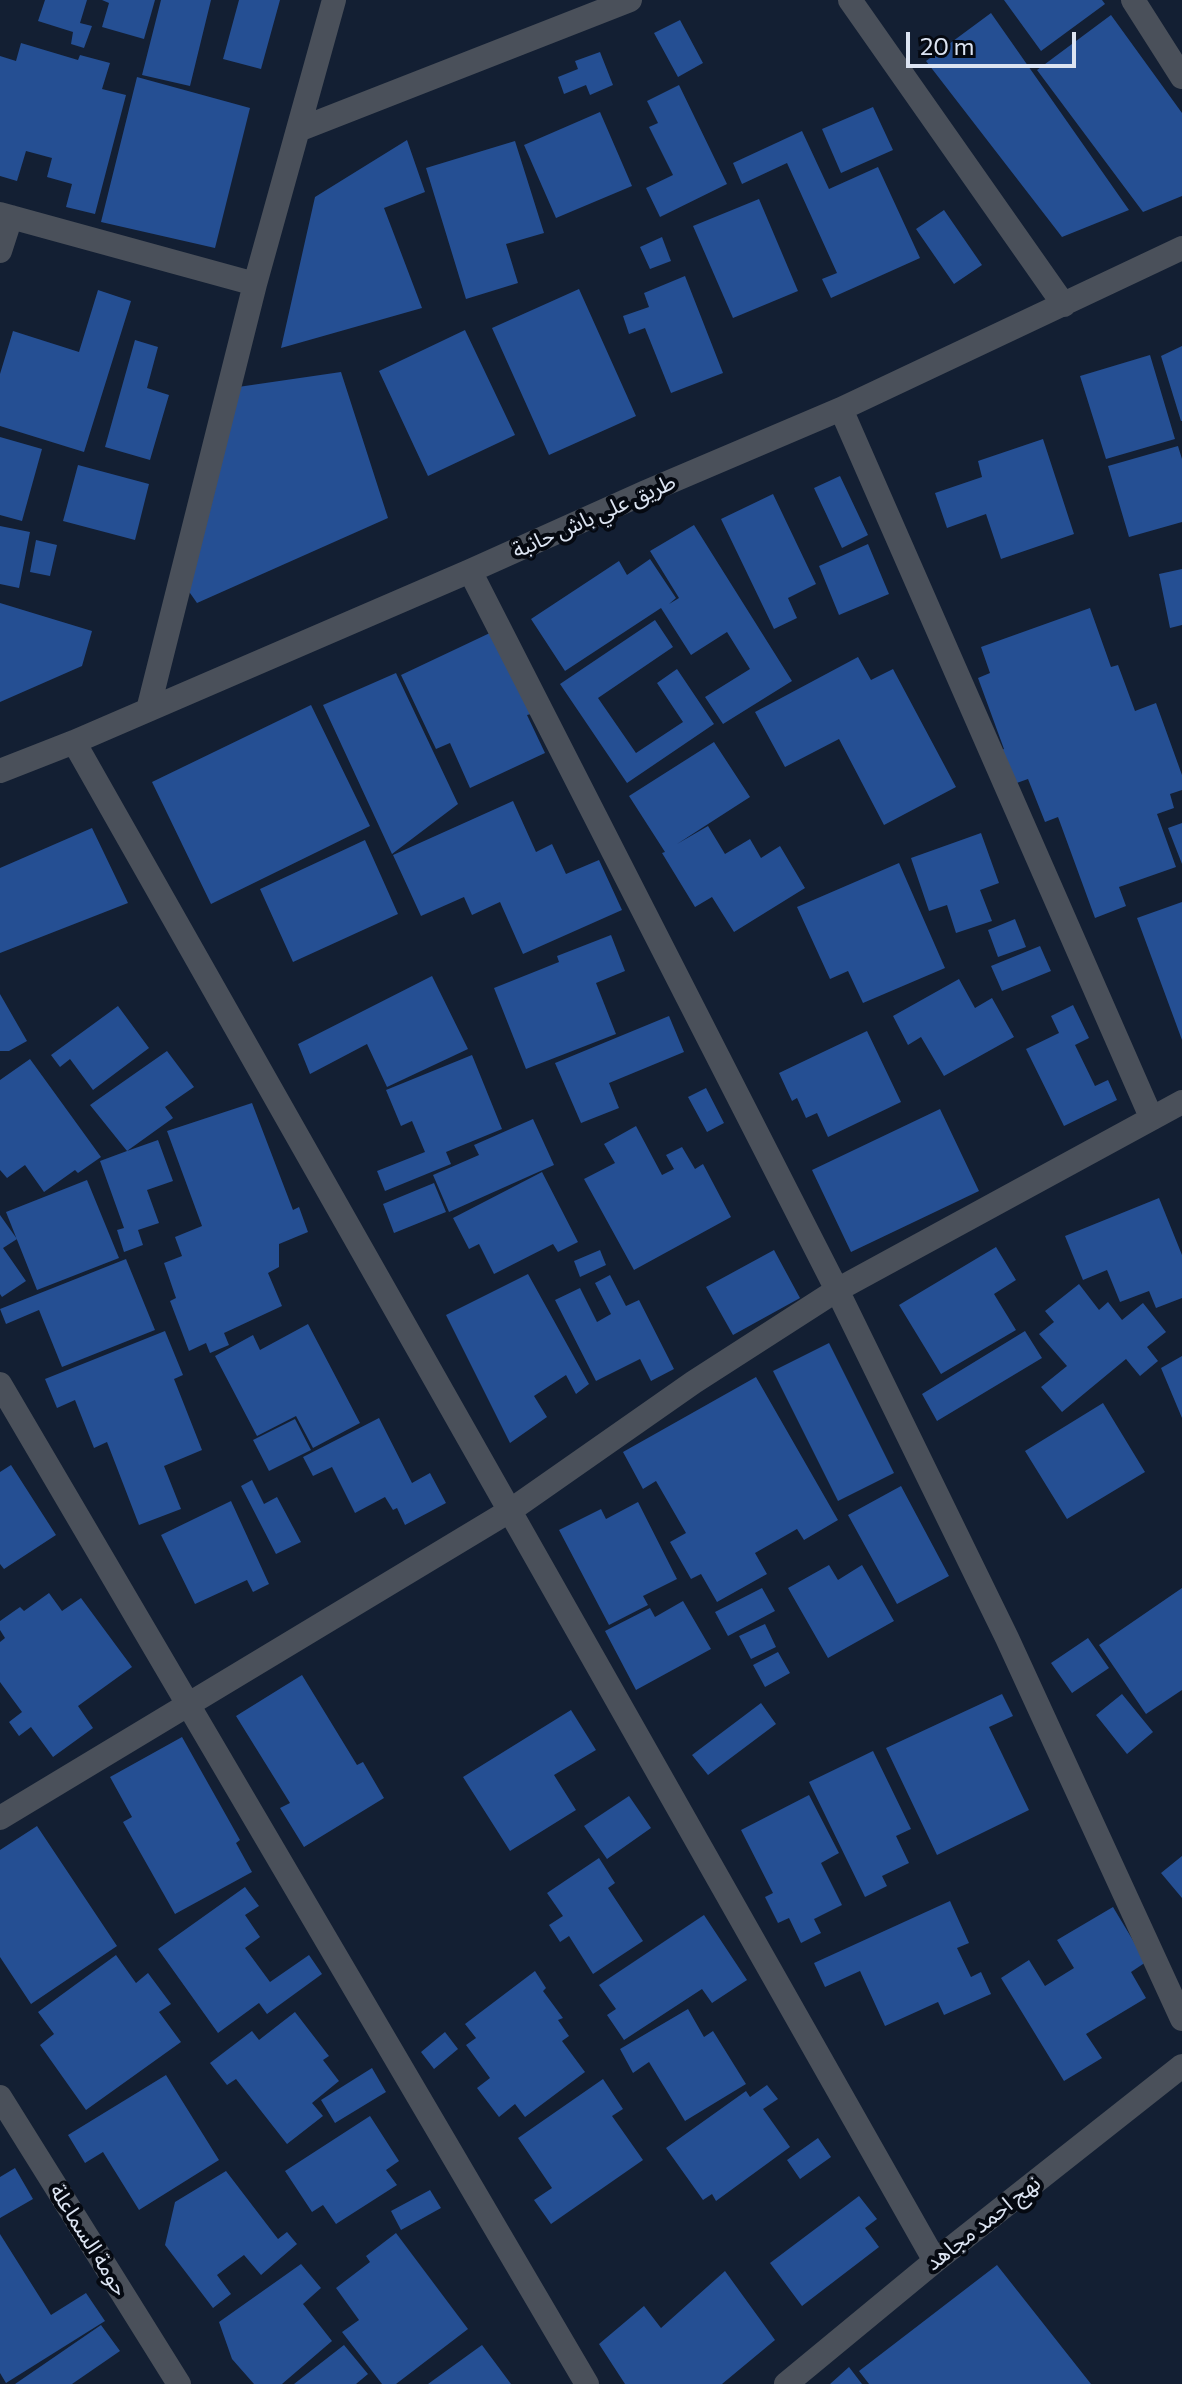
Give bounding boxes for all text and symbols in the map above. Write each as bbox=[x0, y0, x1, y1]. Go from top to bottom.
scale bar bbox=[910, 16, 1080, 66]
text: 20 m bbox=[920, 31, 974, 60]
street label: طريق علي باش حانبة bbox=[508, 468, 680, 564]
street label: نهج احمد مجاهد bbox=[920, 2170, 1046, 2276]
street label: حومة السماعلة bbox=[44, 2179, 134, 2301]

